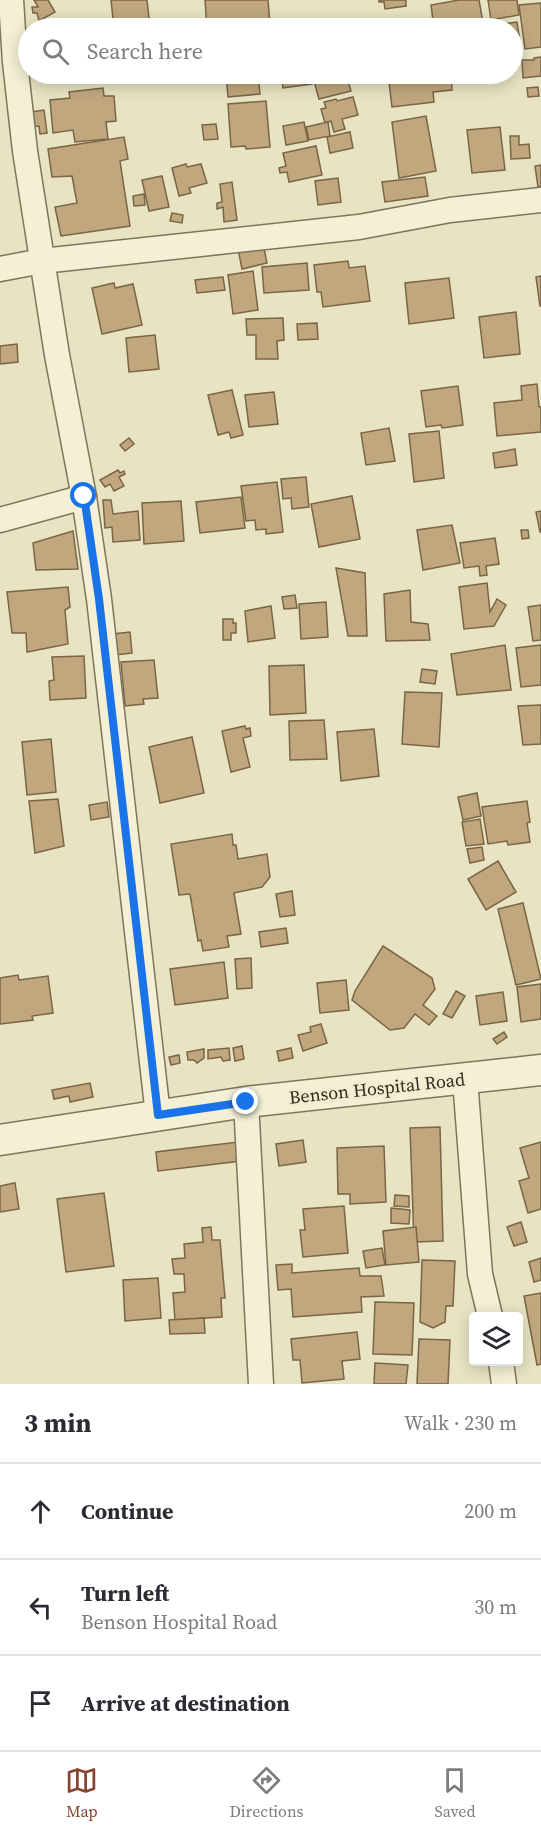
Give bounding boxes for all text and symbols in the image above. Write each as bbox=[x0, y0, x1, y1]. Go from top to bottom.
search box bbox=[18, 18, 523, 84]
icon: search bbox=[39, 35, 72, 68]
text: Search here bbox=[87, 36, 203, 66]
route start bbox=[70, 482, 96, 508]
street label: Benson Hospital Road bbox=[288, 1066, 466, 1110]
route end bbox=[232, 1088, 258, 1114]
map controls bbox=[469, 1312, 523, 1366]
button: layers bbox=[469, 1312, 523, 1366]
text: 3 min bbox=[24, 1405, 91, 1441]
text: Walk · 230 m bbox=[404, 1409, 517, 1437]
icon: ahead bbox=[24, 1495, 57, 1528]
text: Continue bbox=[81, 1496, 174, 1526]
text: 200 m bbox=[464, 1497, 517, 1525]
text: Turn left bbox=[81, 1578, 169, 1608]
icon: left bbox=[24, 1591, 57, 1624]
text: 30 m bbox=[474, 1593, 517, 1621]
text: Benson Hospital Road bbox=[81, 1608, 277, 1636]
icon: arrive bbox=[24, 1687, 57, 1720]
text: Arrive at destination bbox=[81, 1688, 290, 1718]
tab: Map bbox=[65, 1764, 98, 1822]
tab: Directions bbox=[229, 1764, 304, 1822]
tab: Saved bbox=[434, 1764, 476, 1822]

